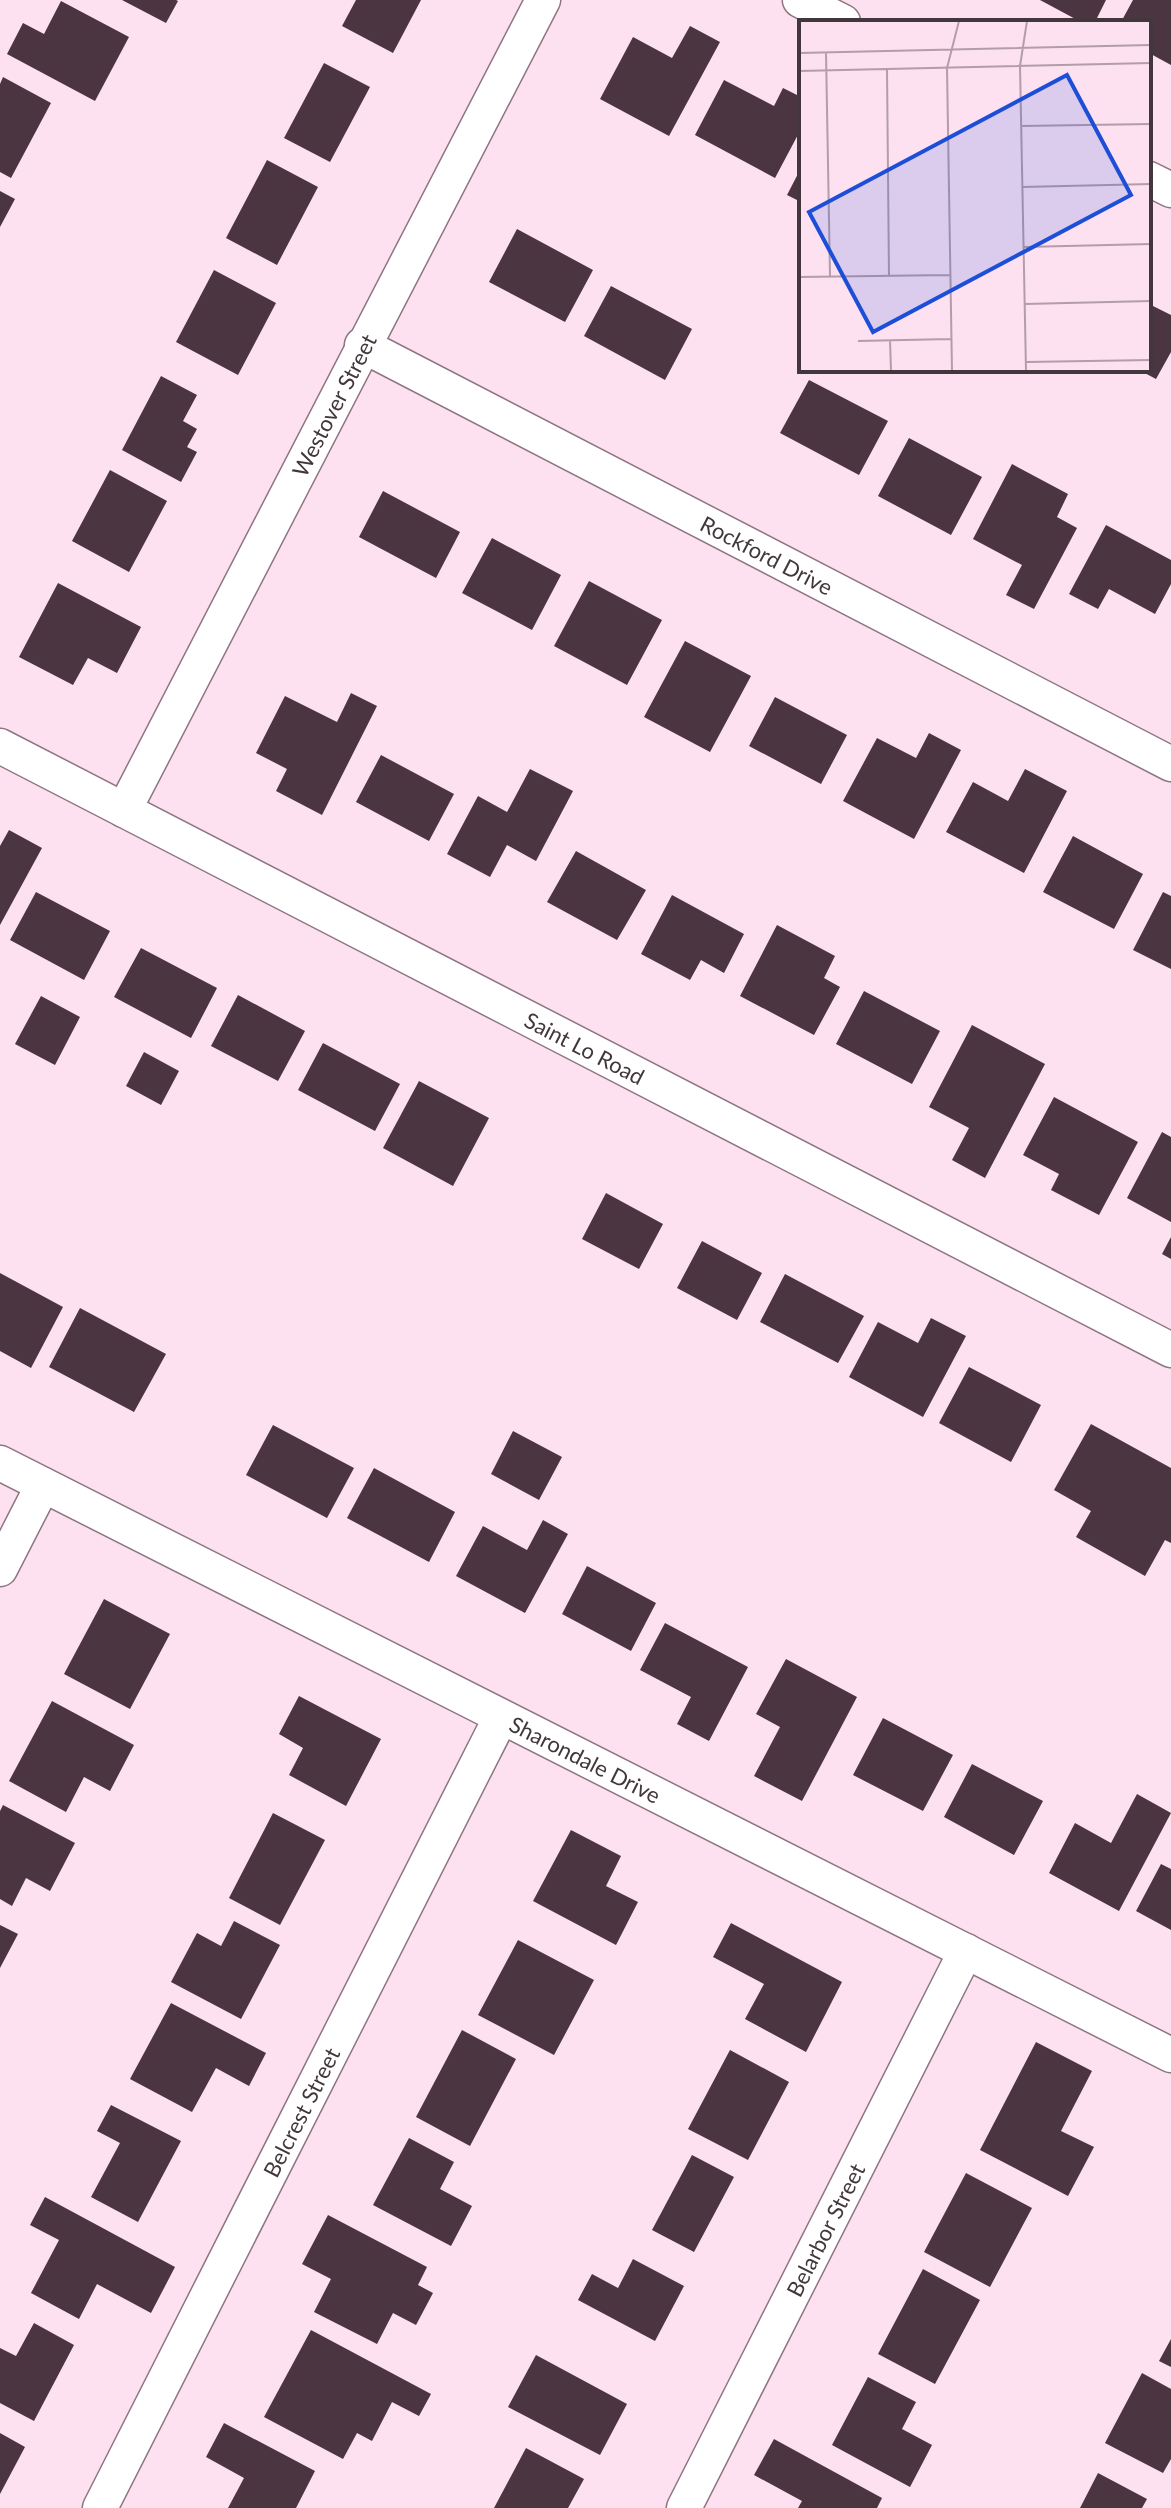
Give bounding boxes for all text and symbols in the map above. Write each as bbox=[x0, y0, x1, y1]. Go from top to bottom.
inset map bbox=[799, 20, 1151, 372]
street label: Westover Street bbox=[286, 329, 382, 481]
street label: Rockford Drive bbox=[696, 509, 838, 600]
street label: Saint Lo Road bbox=[520, 1006, 649, 1090]
street label: Sharondale Drive bbox=[505, 1710, 665, 1808]
street label: Belcrest Street bbox=[257, 2043, 345, 2181]
street label: Belarbor Street bbox=[780, 2158, 870, 2301]

